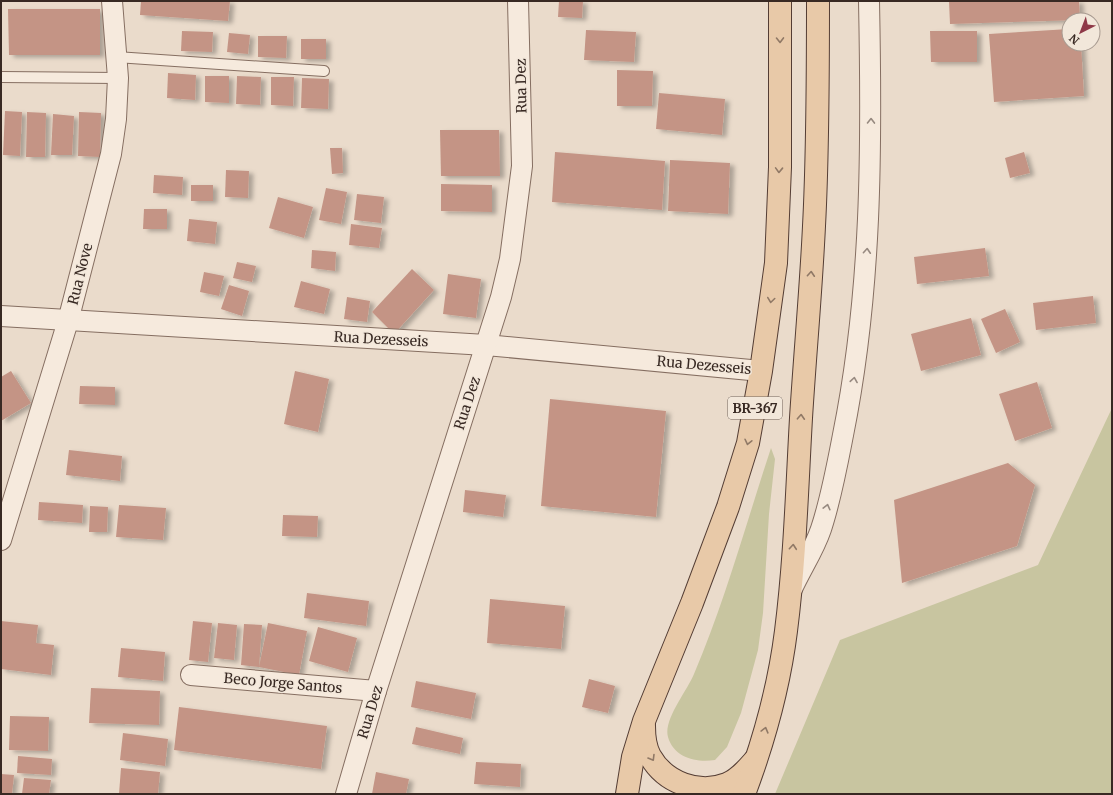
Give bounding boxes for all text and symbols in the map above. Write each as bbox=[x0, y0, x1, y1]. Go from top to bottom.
north arrow bbox=[1061, 12, 1101, 52]
text: N bbox=[1066, 31, 1082, 48]
one-way arrow bbox=[776, 37, 784, 43]
street label: Rua Dez bbox=[512, 58, 530, 114]
one-way arrow bbox=[866, 118, 875, 124]
one-way arrow bbox=[775, 167, 784, 173]
street label: Rua Nove bbox=[64, 241, 96, 307]
one-way arrow bbox=[863, 248, 872, 254]
one-way arrow bbox=[806, 271, 815, 277]
one-way arrow bbox=[767, 297, 776, 303]
street label: Rua Dezesseis bbox=[333, 328, 429, 350]
street label: Rua Dezesseis bbox=[656, 352, 752, 378]
street label: Rua Dez bbox=[450, 374, 484, 432]
one-way arrow bbox=[849, 377, 858, 383]
road number: BR-367 bbox=[728, 397, 782, 419]
one-way arrow bbox=[797, 414, 806, 420]
one-way arrow bbox=[744, 438, 753, 445]
one-way arrow bbox=[822, 504, 830, 511]
one-way arrow bbox=[789, 544, 798, 550]
street label: Beco Jorge Santos bbox=[223, 669, 343, 697]
street label: Rua Dez bbox=[353, 683, 387, 741]
one-way arrow bbox=[760, 727, 769, 734]
one-way arrow bbox=[648, 754, 655, 761]

